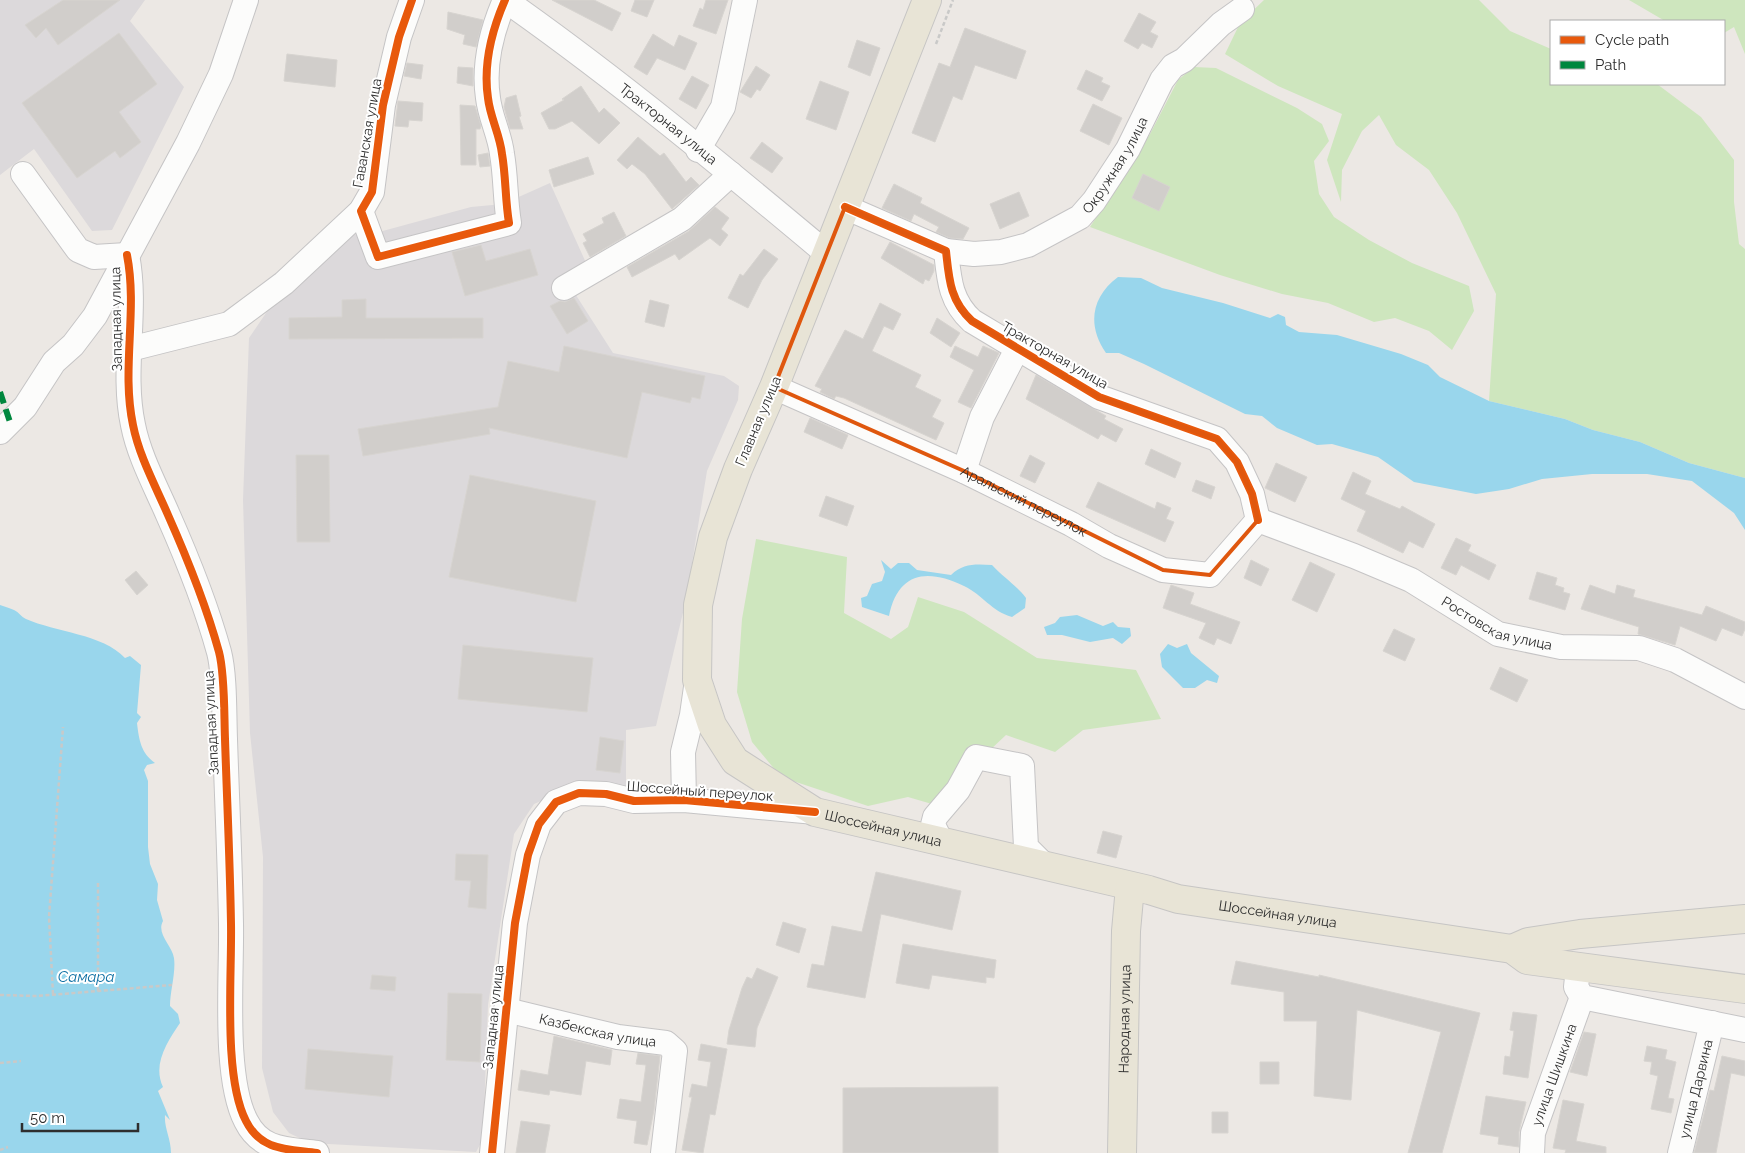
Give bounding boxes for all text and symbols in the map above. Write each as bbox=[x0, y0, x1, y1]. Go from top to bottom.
legend bbox=[1550, 20, 1725, 85]
text: Cycle path bbox=[1595, 31, 1669, 49]
text: Path bbox=[1595, 56, 1626, 74]
street label: Гаванская улица bbox=[350, 77, 384, 189]
street label: Тракторная улица bbox=[616, 80, 721, 168]
street label: Окружная улица bbox=[1079, 114, 1151, 217]
street label: Западная улица bbox=[107, 266, 125, 372]
street label: Тракторная улица bbox=[999, 318, 1111, 392]
street label: Главная улица bbox=[732, 374, 784, 468]
street label: Аральский переулок bbox=[958, 463, 1090, 540]
street label: Ростовская улица bbox=[1439, 593, 1554, 653]
street label: Западная улица bbox=[200, 670, 222, 776]
street label: Шоссейный переулок bbox=[626, 778, 774, 804]
street label: Шоссейная улица bbox=[823, 807, 943, 849]
street label: Шоссейная улица bbox=[1218, 897, 1338, 931]
street label: Западная улица bbox=[480, 964, 506, 1070]
street label: Народная улица bbox=[1115, 964, 1133, 1074]
water label: Самара bbox=[58, 968, 114, 986]
street label: Казбекская улица bbox=[538, 1010, 657, 1050]
street label: улица Шишкина bbox=[1528, 1021, 1580, 1128]
street label: улица Дарвина bbox=[1676, 1038, 1716, 1140]
scale bar bbox=[22, 1100, 139, 1132]
text: 50 m bbox=[30, 1109, 65, 1127]

